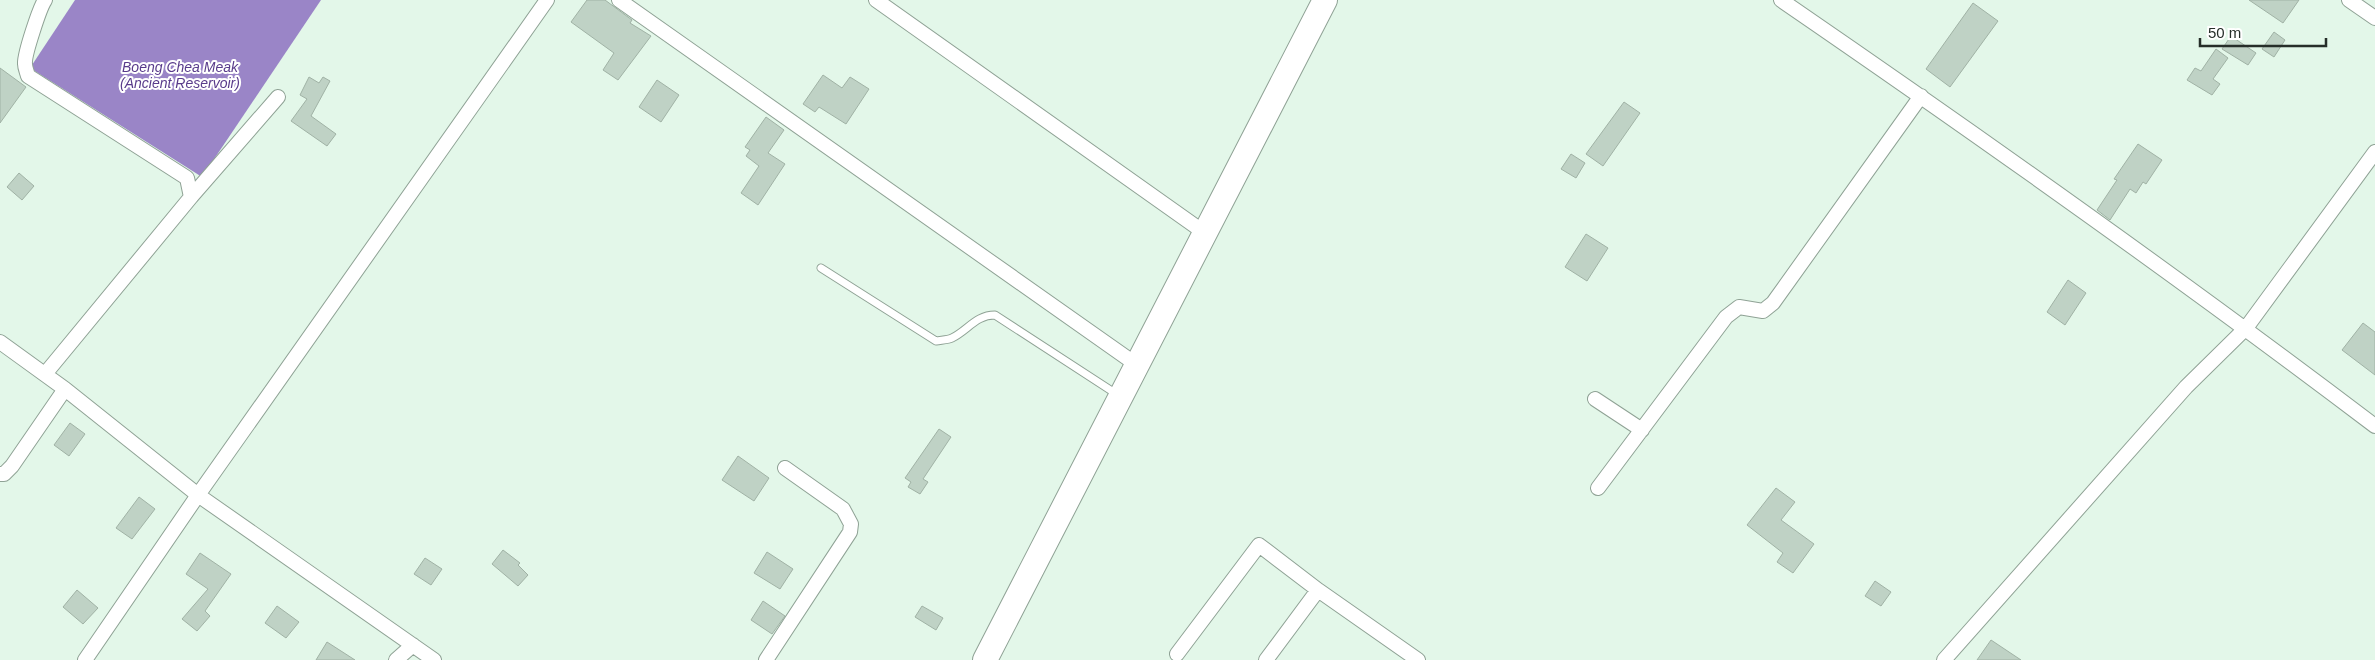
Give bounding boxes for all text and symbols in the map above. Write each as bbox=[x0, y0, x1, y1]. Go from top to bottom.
scale bar bbox=[2200, 15, 2326, 47]
text: 50 m bbox=[2208, 24, 2241, 41]
water label: Boeng Chea Meak (Ancient Reservoir) bbox=[120, 59, 240, 91]

